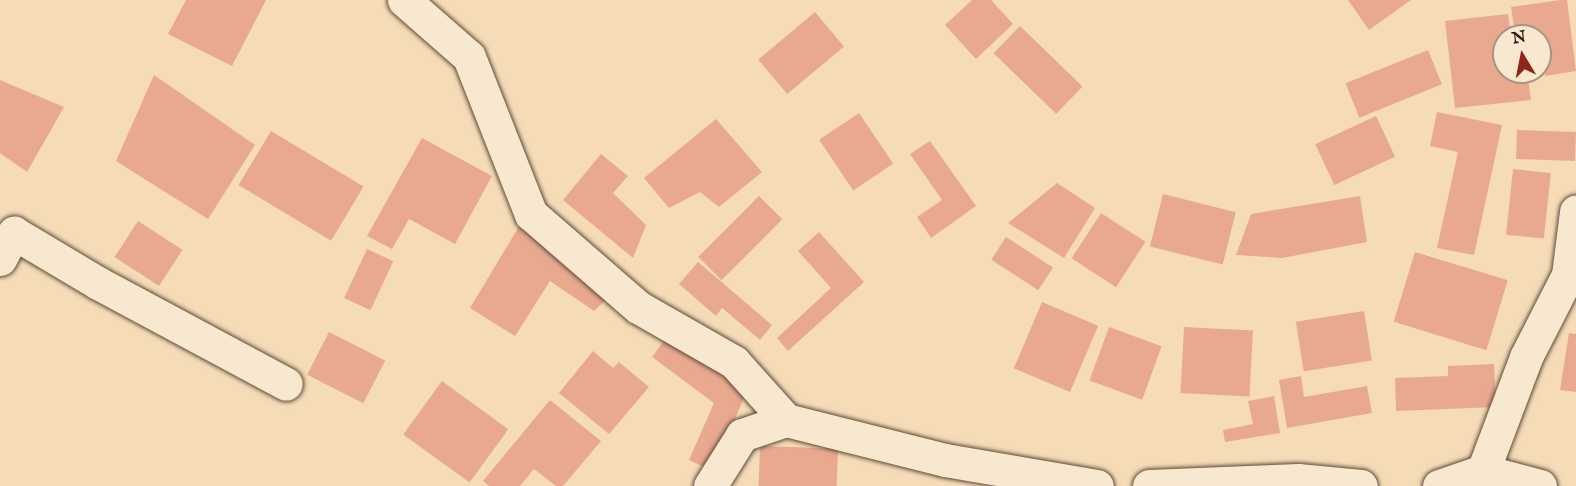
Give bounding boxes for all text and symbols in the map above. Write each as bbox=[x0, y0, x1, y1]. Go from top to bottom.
north arrow bbox=[1492, 24, 1552, 84]
text: N bbox=[1511, 27, 1528, 49]

